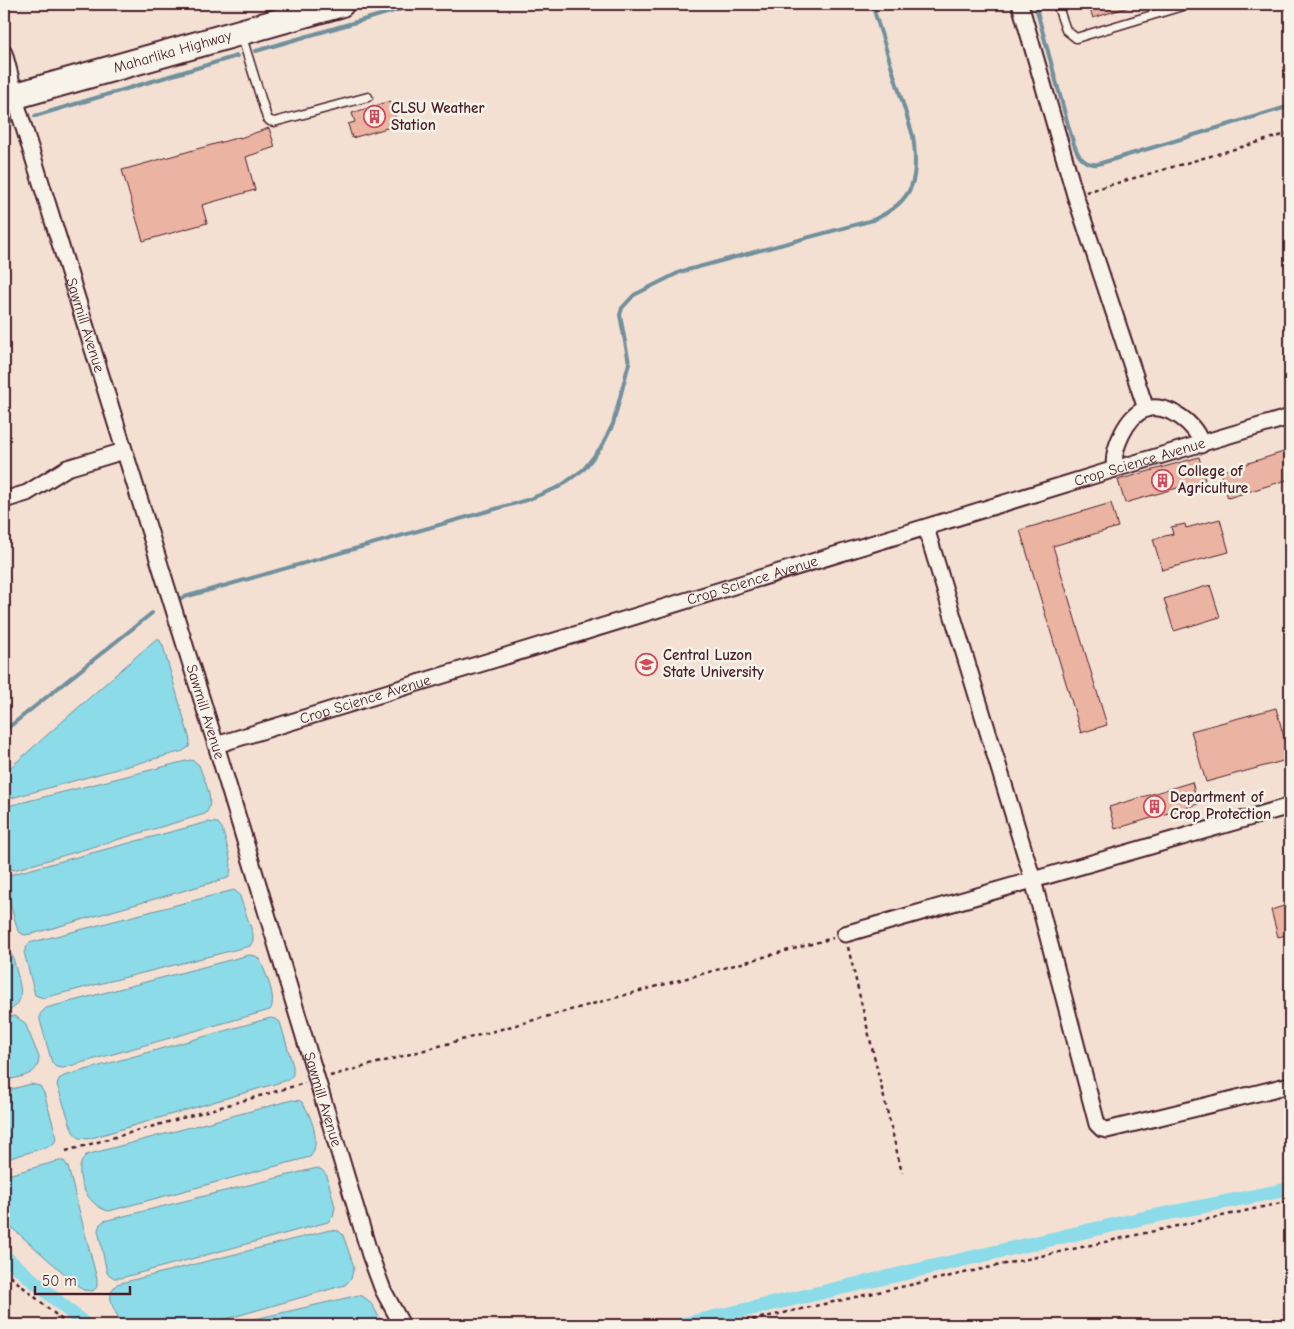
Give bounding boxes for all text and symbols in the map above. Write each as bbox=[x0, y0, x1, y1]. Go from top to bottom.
street label: Maharlika Highway bbox=[111, 26, 234, 77]
place label: CLSU Weather Station bbox=[391, 99, 484, 134]
building icon: CLSU Weather Station bbox=[363, 105, 387, 129]
street label: Sawmill Avenue bbox=[62, 276, 109, 375]
street label: Crop Science Avenue bbox=[1072, 434, 1208, 490]
place label: College of Agriculture bbox=[1178, 462, 1248, 497]
building icon: College of Agriculture bbox=[1150, 468, 1174, 492]
street label: Crop Science Avenue bbox=[685, 552, 820, 609]
place label: Central Luzon State University bbox=[663, 646, 764, 681]
school or university icon: Central Luzon State University bbox=[635, 652, 659, 676]
street label: Sawmill Avenue bbox=[182, 662, 229, 762]
street label: Crop Science Avenue bbox=[297, 671, 433, 728]
place label: Department of Crop Protection bbox=[1170, 788, 1271, 823]
building icon: Department of Crop Protection bbox=[1142, 794, 1166, 818]
street label: Sawmill Avenue bbox=[300, 1050, 346, 1149]
scale bar bbox=[35, 1264, 130, 1296]
text: 50 m bbox=[42, 1272, 77, 1290]

